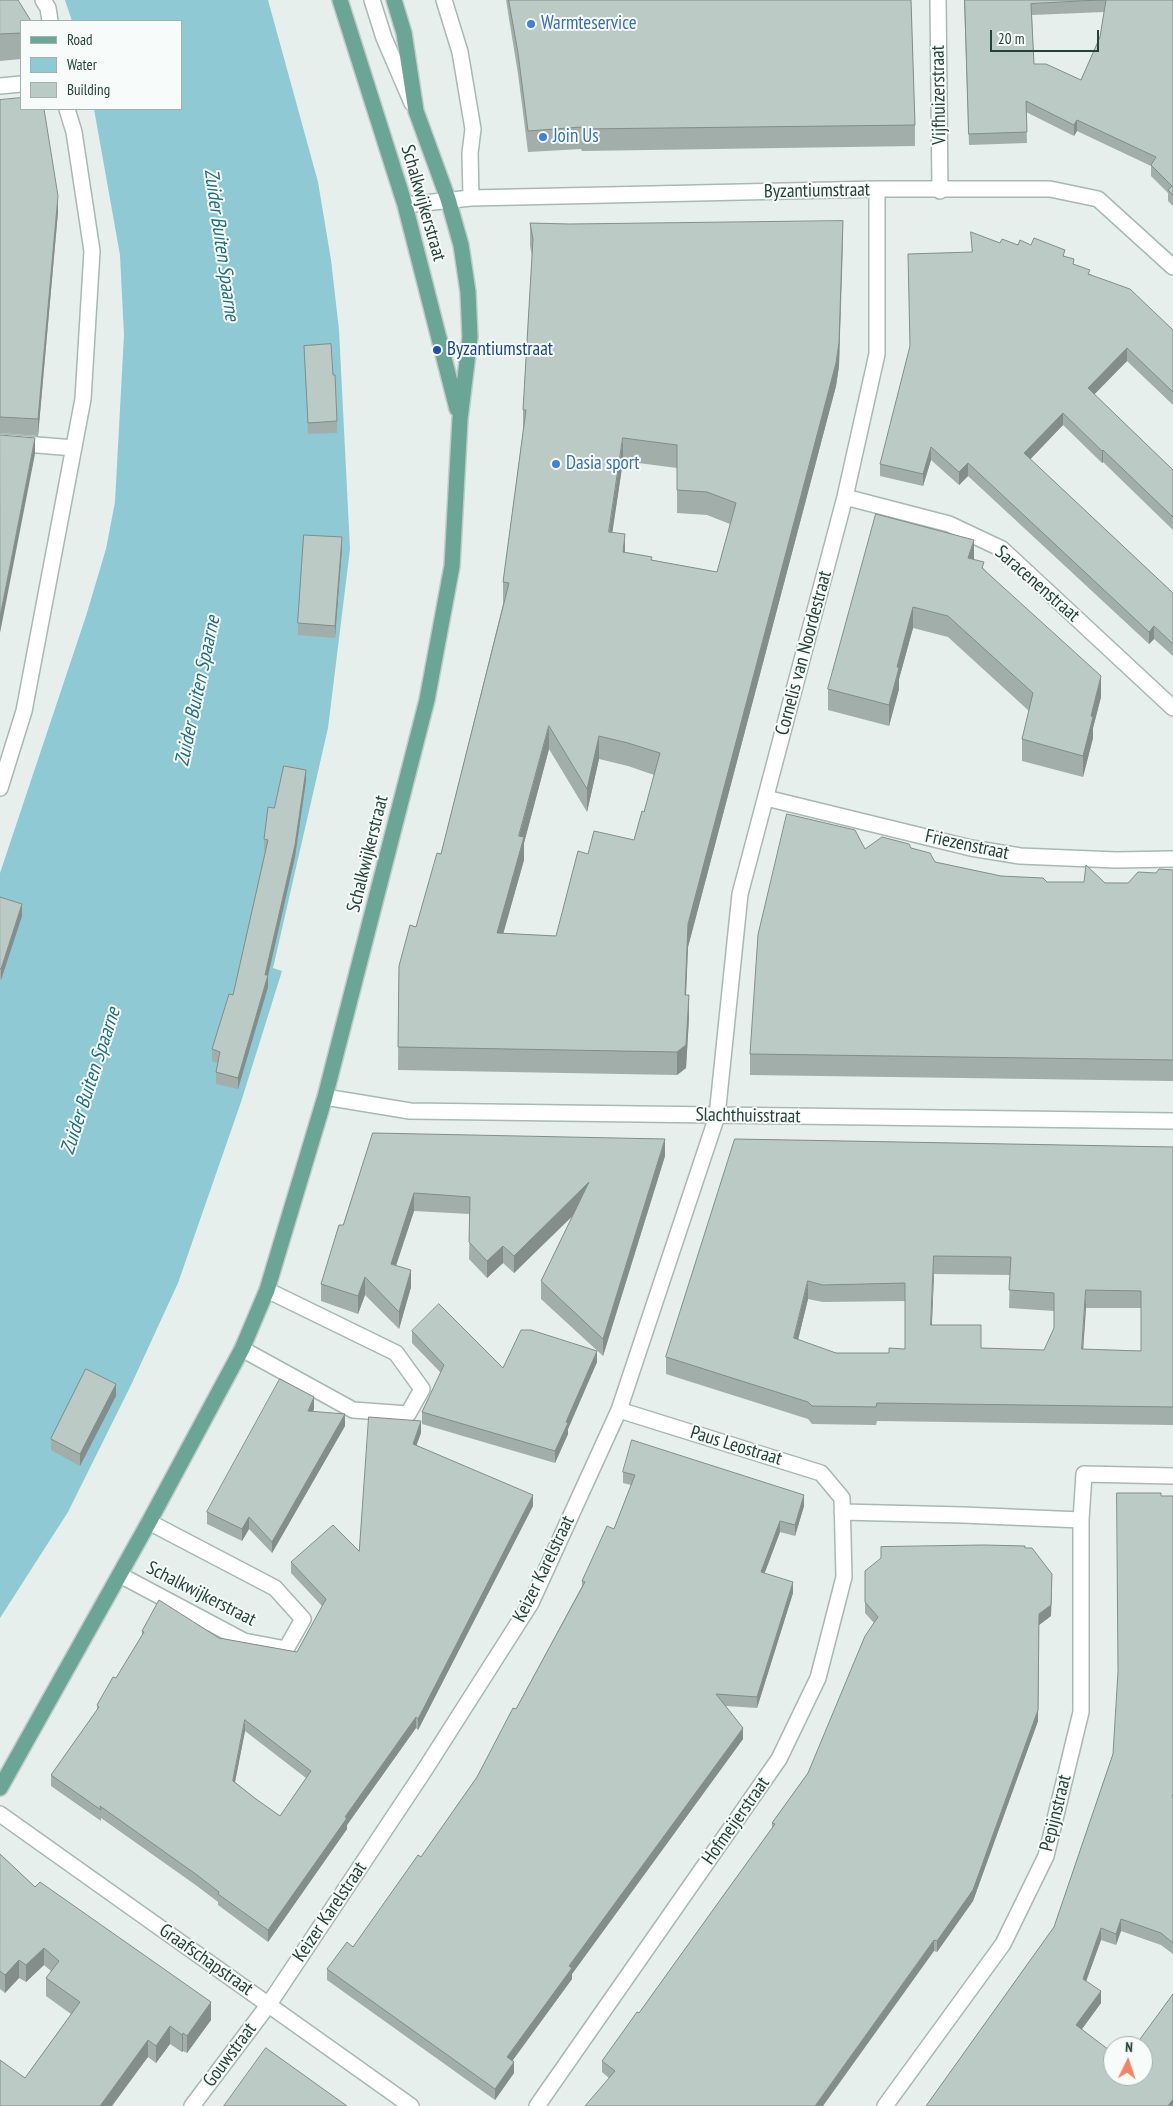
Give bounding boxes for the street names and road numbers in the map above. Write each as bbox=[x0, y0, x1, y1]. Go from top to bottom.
street label: Vijfhuizerstraat bbox=[927, 45, 951, 145]
street label: Schalkwijkerstraat bbox=[396, 142, 450, 264]
street label: Byzantiumstraat bbox=[764, 179, 870, 203]
street label: Saracenenstraat bbox=[990, 541, 1084, 627]
street label: Cornelis van Noordestraat bbox=[771, 568, 837, 738]
street label: Schalkwijkerstraat bbox=[342, 793, 394, 915]
street label: Friezenstraat bbox=[923, 825, 1011, 865]
street label: Slachthuisstraat bbox=[695, 1104, 801, 1128]
street label: Paus Leostraat bbox=[687, 1421, 785, 1471]
street label: Keizer Karelstraat bbox=[508, 1512, 580, 1626]
street label: Schalkwijkerstraat bbox=[143, 1557, 259, 1631]
street label: Pepijnstraat bbox=[1036, 1772, 1076, 1854]
street label: Hofmeijerstraat bbox=[697, 1773, 775, 1869]
street label: Keizer Karelstraat bbox=[288, 1858, 372, 1966]
street label: Graafschapstraat bbox=[155, 1919, 257, 2001]
street label: Gouwstraat bbox=[199, 2018, 261, 2092]

